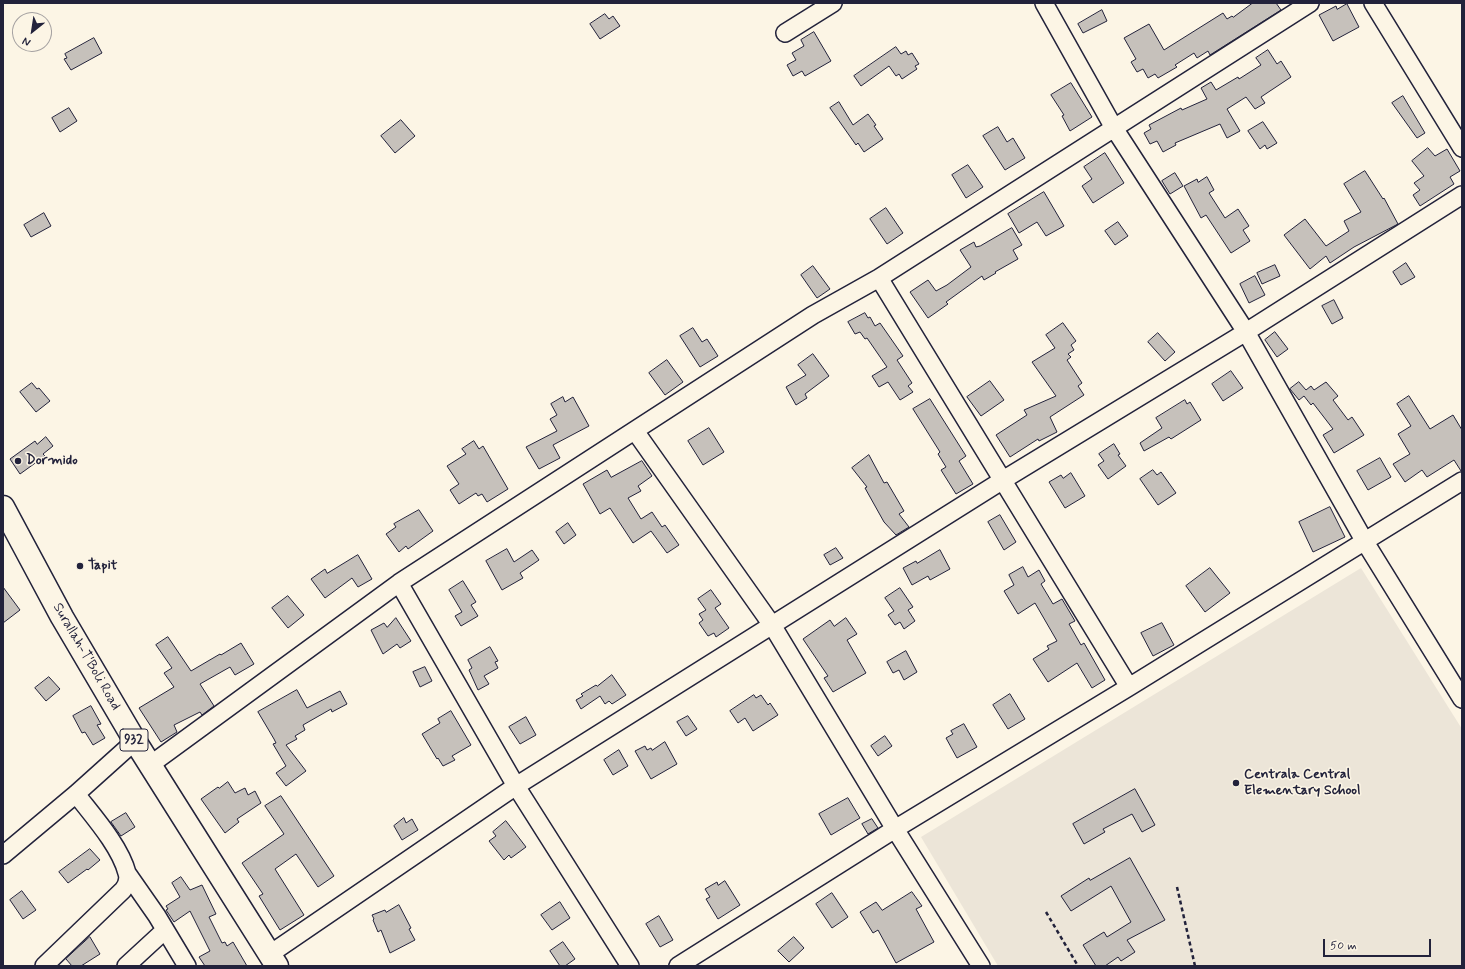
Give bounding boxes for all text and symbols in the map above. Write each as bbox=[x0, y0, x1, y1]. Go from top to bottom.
north arrow bbox=[12, 12, 52, 52]
text: N bbox=[20, 34, 33, 49]
place label: Dormido bbox=[26, 453, 78, 469]
marker: Dormido bbox=[13, 456, 23, 466]
place label: Tapit bbox=[88, 558, 117, 574]
marker: Tapit bbox=[75, 561, 85, 571]
street label: Surallah-T'Boli Road bbox=[48, 600, 124, 714]
road number: 932 bbox=[120, 729, 148, 751]
place label: Centrala Central Elementary School bbox=[1244, 767, 1360, 800]
marker: Centrala Central Elementary School bbox=[1231, 778, 1241, 788]
scale bar bbox=[1325, 931, 1433, 957]
text: 50 m bbox=[1330, 938, 1357, 954]

